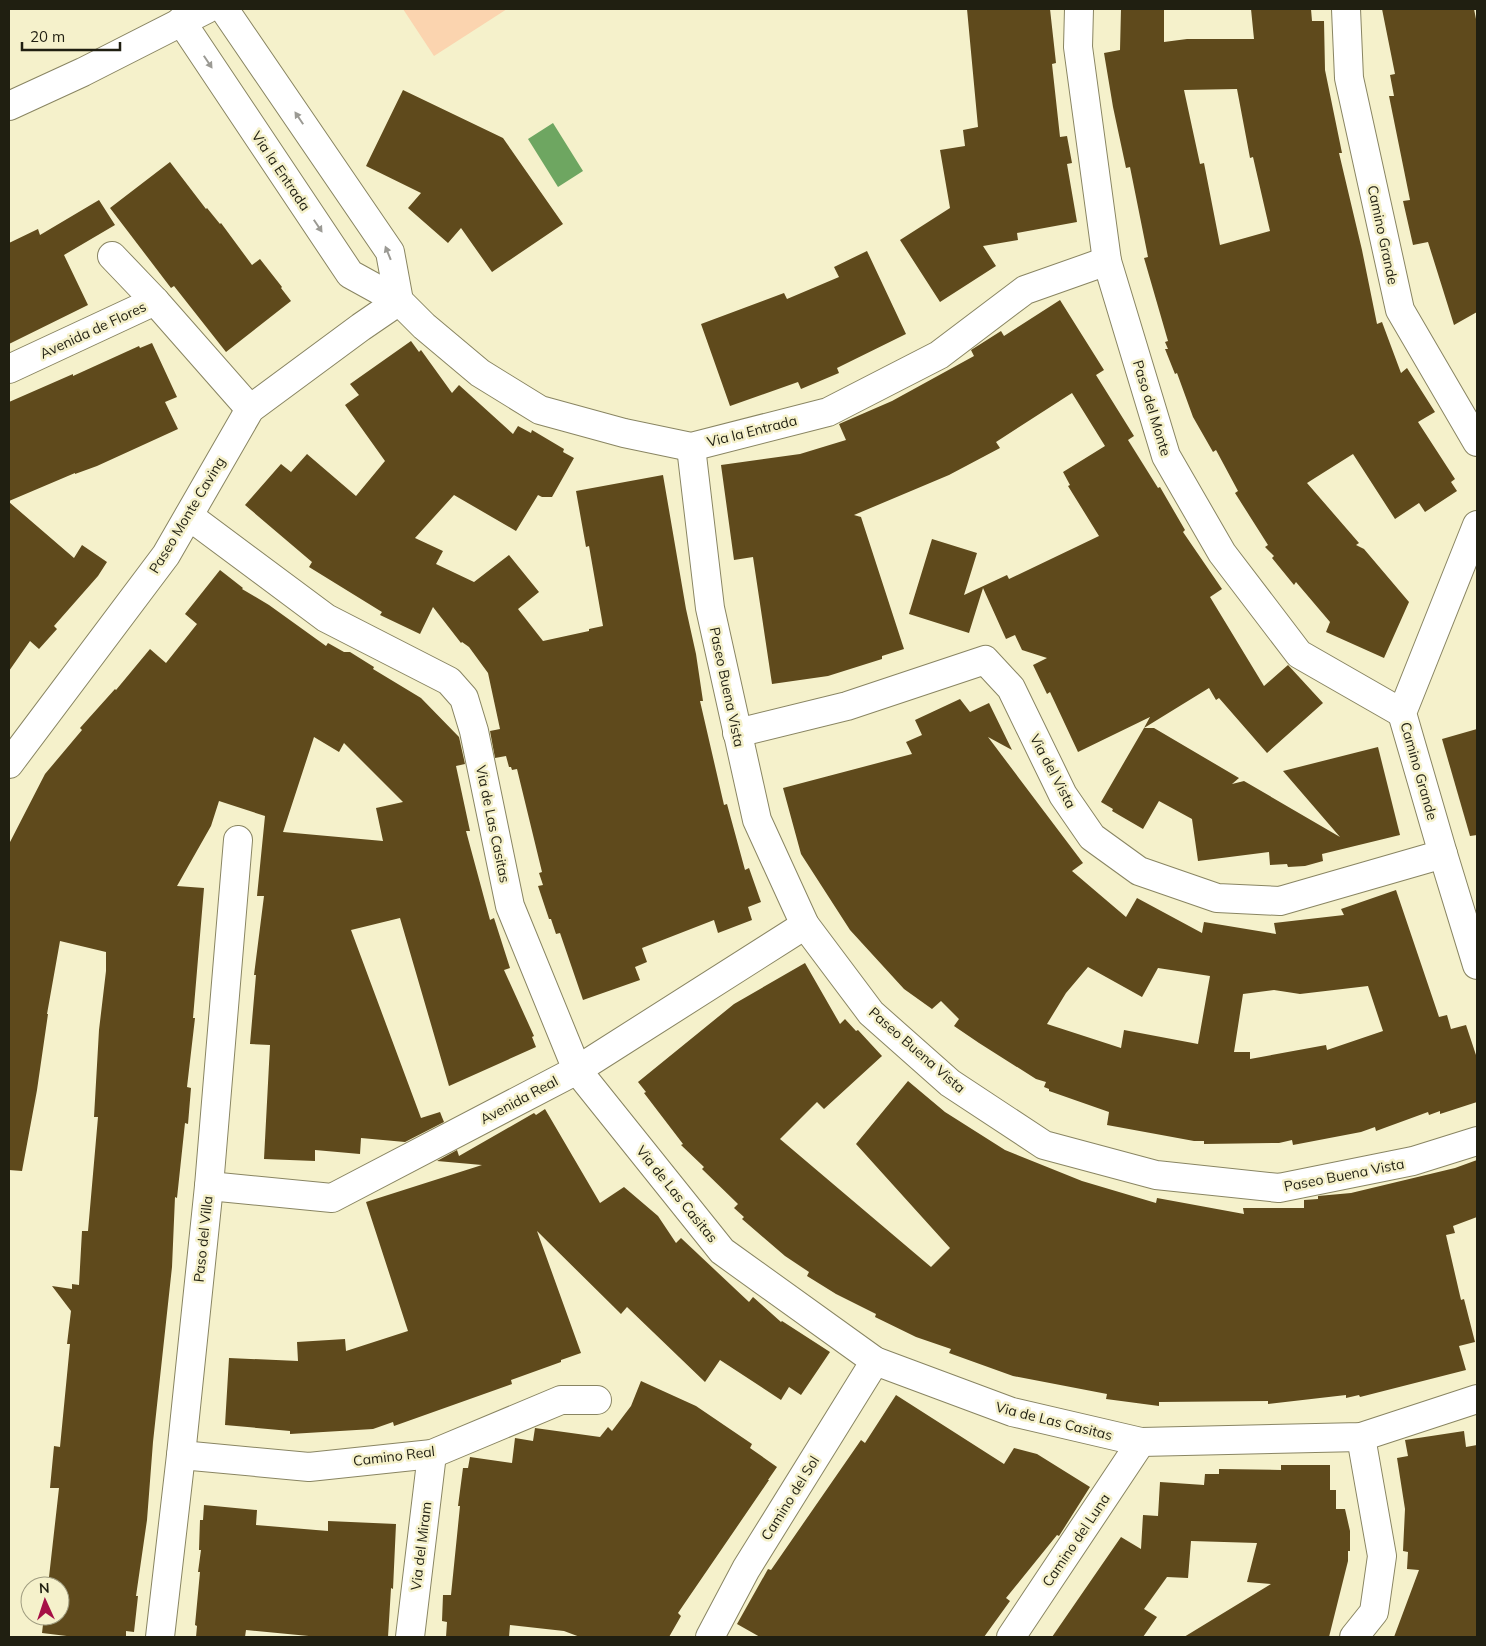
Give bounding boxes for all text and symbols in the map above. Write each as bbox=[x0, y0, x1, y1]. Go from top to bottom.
scale bar bbox=[22, 20, 120, 52]
text: 20 m bbox=[30, 27, 65, 46]
one-way arrow bbox=[204, 55, 213, 69]
one-way arrow bbox=[294, 112, 304, 125]
street label: Via la Entrada bbox=[248, 128, 314, 214]
street label: Camino Grande bbox=[1364, 184, 1402, 286]
one-way arrow bbox=[313, 220, 323, 233]
one-way arrow bbox=[384, 246, 393, 261]
street label: Avenida de Flores bbox=[37, 297, 149, 363]
street label: Paso del Monte bbox=[1129, 358, 1175, 458]
street label: Via la Entrada bbox=[705, 411, 799, 451]
street label: Paseo Monte Caving bbox=[145, 453, 229, 577]
street label: Paseo Buena Vista bbox=[705, 625, 749, 749]
street label: Camino Grande bbox=[1396, 720, 1442, 822]
street label: Via del Vista bbox=[1026, 731, 1080, 811]
street label: Via de Las Casitas bbox=[472, 764, 514, 884]
street label: Paseo Buena Vista bbox=[865, 1003, 969, 1097]
street label: Avenida Real bbox=[477, 1072, 561, 1128]
street label: Via de Las Casitas bbox=[632, 1142, 722, 1246]
street label: Paseo Buena Vista bbox=[1282, 1155, 1406, 1195]
street label: Paso del Villa bbox=[190, 1195, 216, 1283]
street label: Via de Las Casitas bbox=[994, 1398, 1114, 1444]
street label: Camino Real bbox=[352, 1442, 436, 1470]
street label: Camino del Sol bbox=[757, 1452, 823, 1544]
street label: Camino del Luna bbox=[1038, 1490, 1114, 1590]
street label: Via del Miram bbox=[407, 1501, 435, 1591]
north arrow bbox=[20, 1576, 70, 1626]
text: N bbox=[39, 1579, 50, 1597]

